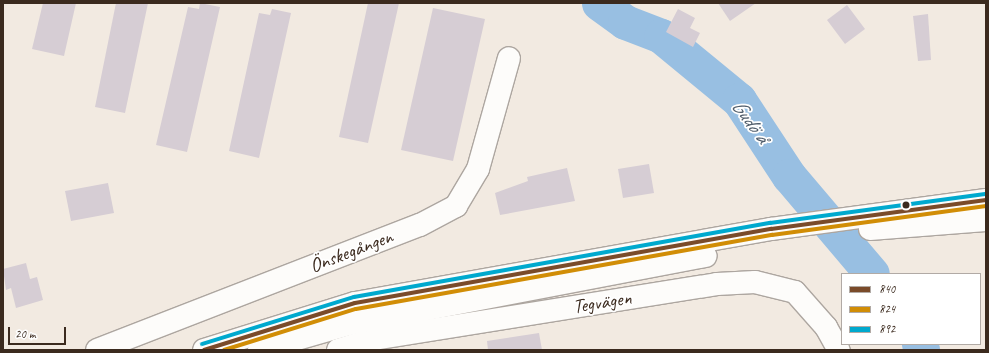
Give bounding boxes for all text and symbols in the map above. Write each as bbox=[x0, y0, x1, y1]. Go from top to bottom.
water label: Gudö å bbox=[727, 94, 775, 148]
unlabelled marker bbox=[901, 200, 911, 210]
street label: Önskegången bbox=[306, 224, 396, 278]
legend bbox=[841, 273, 981, 345]
text: 840 bbox=[879, 281, 895, 297]
street label: Tegvägen bbox=[571, 286, 633, 318]
text: 824 bbox=[879, 301, 895, 317]
scale bar bbox=[10, 319, 68, 345]
text: 892 bbox=[879, 321, 895, 337]
text: 20 m bbox=[15, 326, 35, 342]

